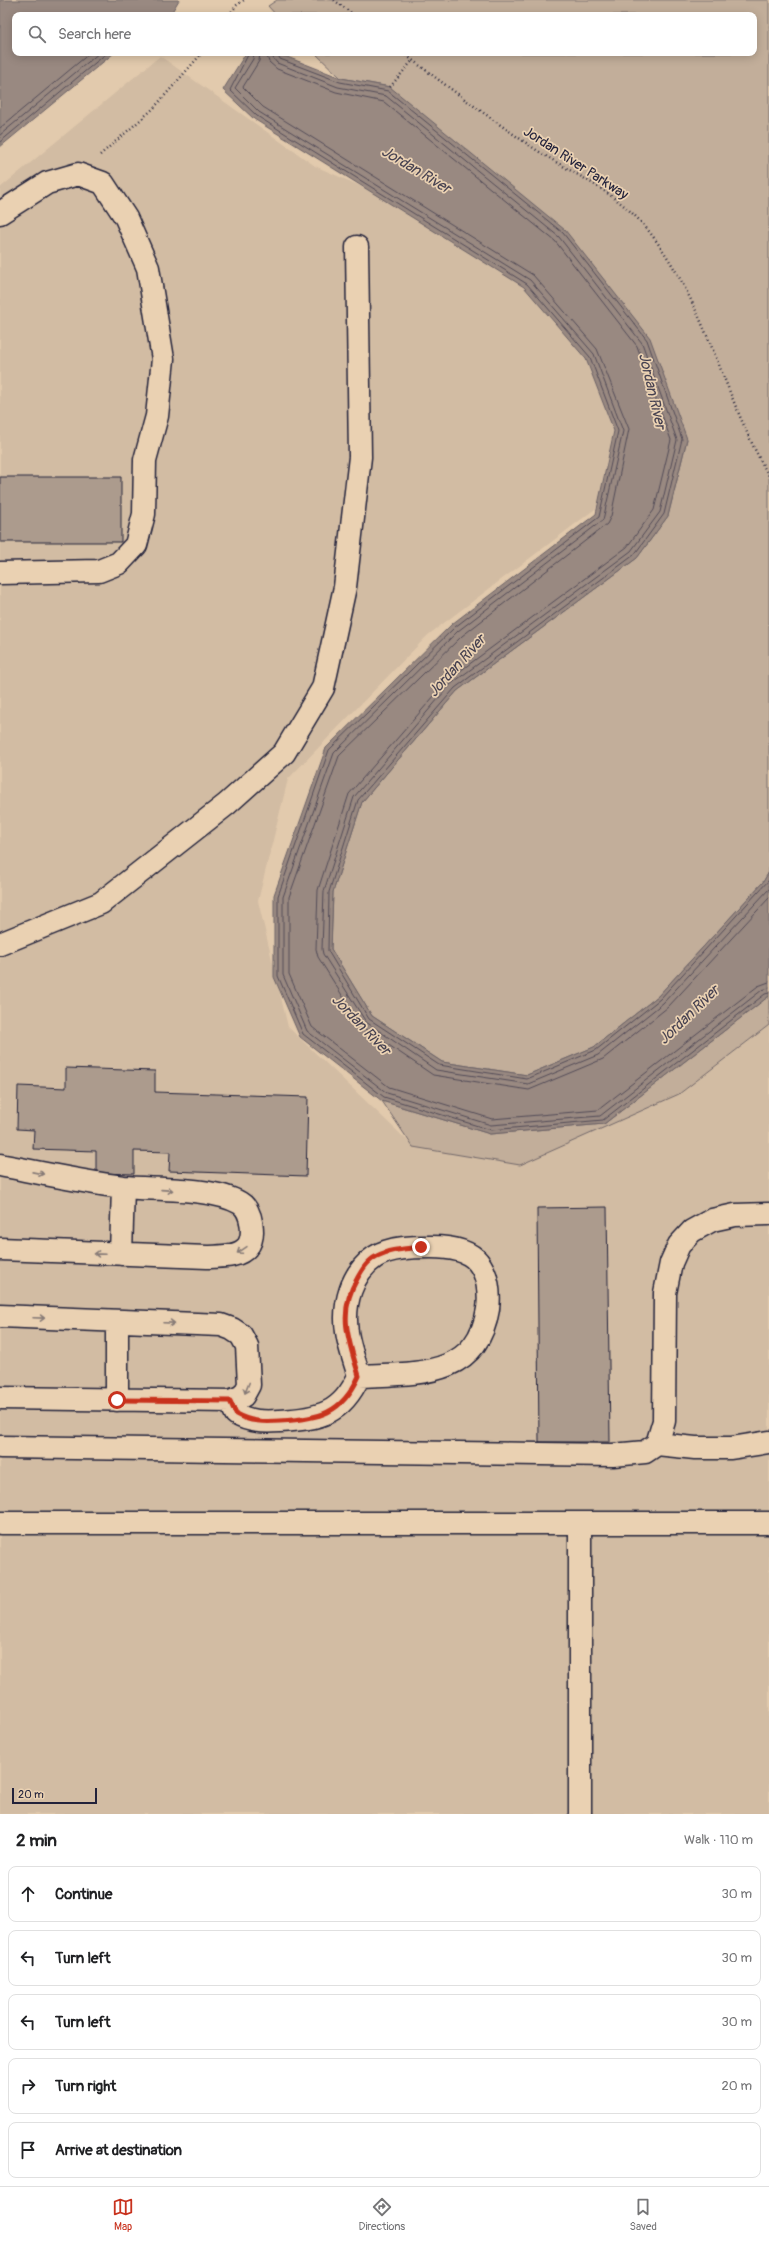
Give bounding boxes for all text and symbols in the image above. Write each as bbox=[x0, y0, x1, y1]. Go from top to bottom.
search box bbox=[12, 12, 757, 56]
icon: search bbox=[26, 23, 48, 45]
text: Search here bbox=[58, 25, 131, 44]
street label: Jordan River Parkway bbox=[520, 123, 632, 203]
water label: Jordan River bbox=[378, 142, 455, 199]
water label: Jordan River bbox=[634, 351, 670, 432]
water label: Jordan River bbox=[424, 630, 491, 701]
water label: Jordan River bbox=[655, 980, 725, 1049]
water label: Jordan River bbox=[327, 991, 396, 1061]
one-way arrow bbox=[31, 1169, 44, 1177]
one-way arrow bbox=[160, 1186, 173, 1194]
route end bbox=[412, 1238, 430, 1256]
one-way arrow bbox=[237, 1246, 248, 1254]
one-way arrow bbox=[94, 1250, 107, 1257]
one-way arrow bbox=[32, 1314, 45, 1321]
one-way arrow bbox=[162, 1319, 175, 1327]
one-way arrow bbox=[242, 1382, 250, 1394]
route start bbox=[108, 1391, 126, 1409]
scale bar bbox=[12, 1786, 97, 1805]
text: 20 m bbox=[18, 1788, 44, 1801]
text: 2 min bbox=[16, 1830, 57, 1851]
text: Walk · 110 m bbox=[684, 1832, 753, 1848]
icon: ahead bbox=[17, 1883, 39, 1905]
text: Continue bbox=[55, 1885, 113, 1904]
text: 30 m bbox=[722, 1886, 752, 1902]
icon: left bbox=[17, 1947, 39, 1969]
text: Turn left bbox=[55, 1949, 111, 1968]
text: 30 m bbox=[722, 1950, 752, 1966]
icon: left bbox=[17, 2011, 39, 2033]
text: Turn left bbox=[55, 2013, 111, 2032]
text: 30 m bbox=[722, 2014, 752, 2030]
icon: right bbox=[17, 2075, 39, 2097]
text: Turn right bbox=[55, 2077, 116, 2096]
text: 20 m bbox=[721, 2078, 752, 2094]
icon: arrive bbox=[17, 2139, 39, 2161]
text: Arrive at destination bbox=[55, 2141, 182, 2160]
tab: Map bbox=[112, 2196, 134, 2233]
tab: Directions bbox=[358, 2196, 405, 2233]
tab: Saved bbox=[630, 2196, 657, 2233]

